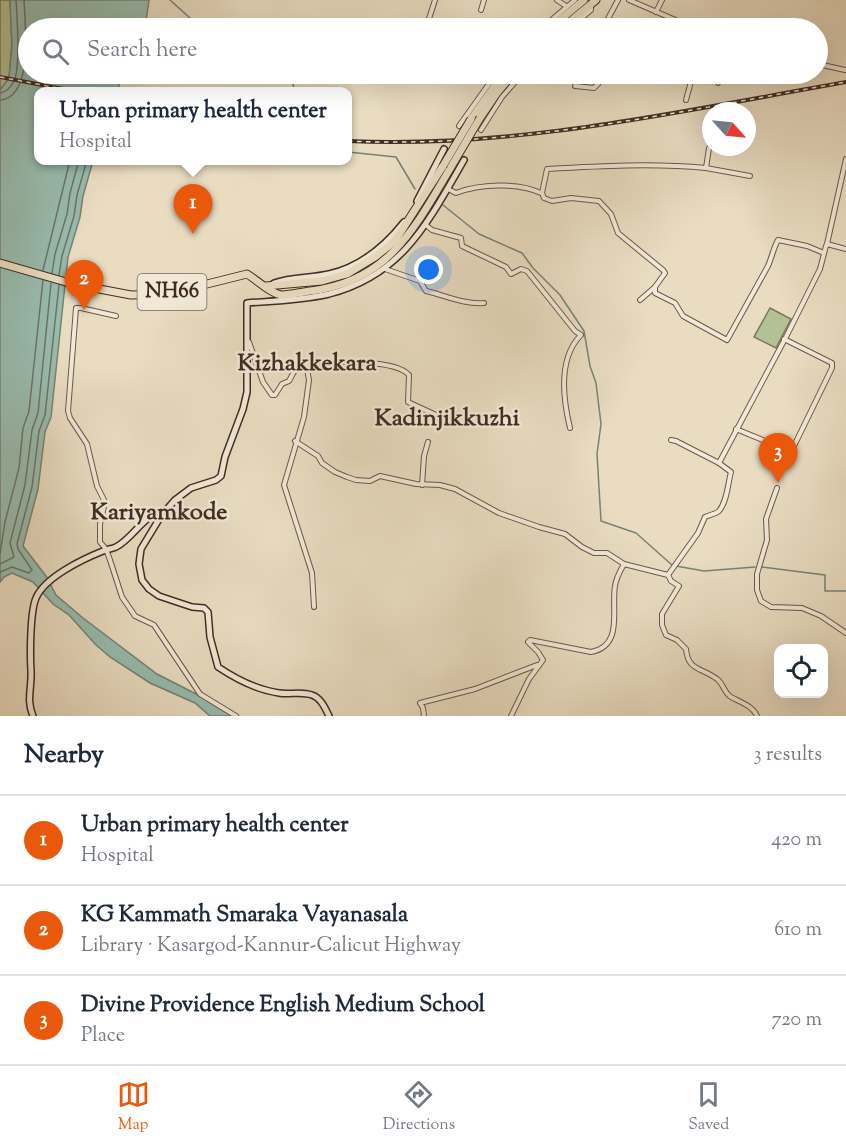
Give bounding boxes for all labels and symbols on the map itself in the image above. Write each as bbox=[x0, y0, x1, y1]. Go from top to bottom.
north arrow bbox=[702, 102, 756, 156]
pin: 1 bbox=[174, 184, 212, 234]
your location bbox=[414, 255, 443, 284]
pin: 2 bbox=[64, 260, 104, 310]
road number: NH66 bbox=[138, 274, 207, 310]
district label: Kizhakkekara bbox=[237, 347, 377, 381]
district label: Kadinjikkuzhi bbox=[374, 402, 520, 436]
pin: 3 bbox=[758, 434, 798, 483]
district label: Kariyamkode bbox=[91, 496, 227, 530]

